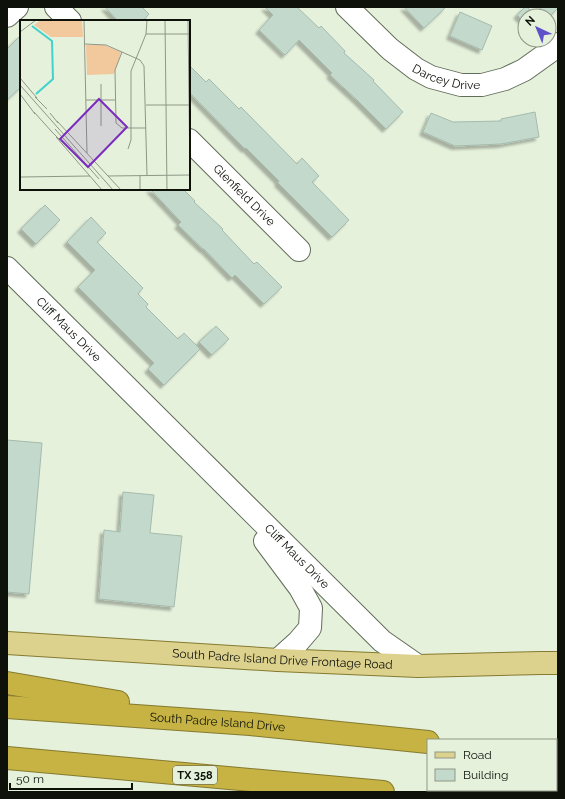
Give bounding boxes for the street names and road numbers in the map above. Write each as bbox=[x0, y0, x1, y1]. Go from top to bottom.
street label: Darcey Drive bbox=[410, 61, 480, 92]
street label: Glenfield Drive bbox=[210, 161, 278, 229]
street label: Cliff Maus Drive bbox=[33, 294, 104, 365]
street label: Cliff Maus Drive bbox=[262, 521, 332, 592]
street label: South Padre Island Drive Frontage Road bbox=[172, 646, 393, 672]
street label: South Padre Island Drive bbox=[149, 710, 286, 735]
road number: TX 358 bbox=[173, 766, 217, 784]

